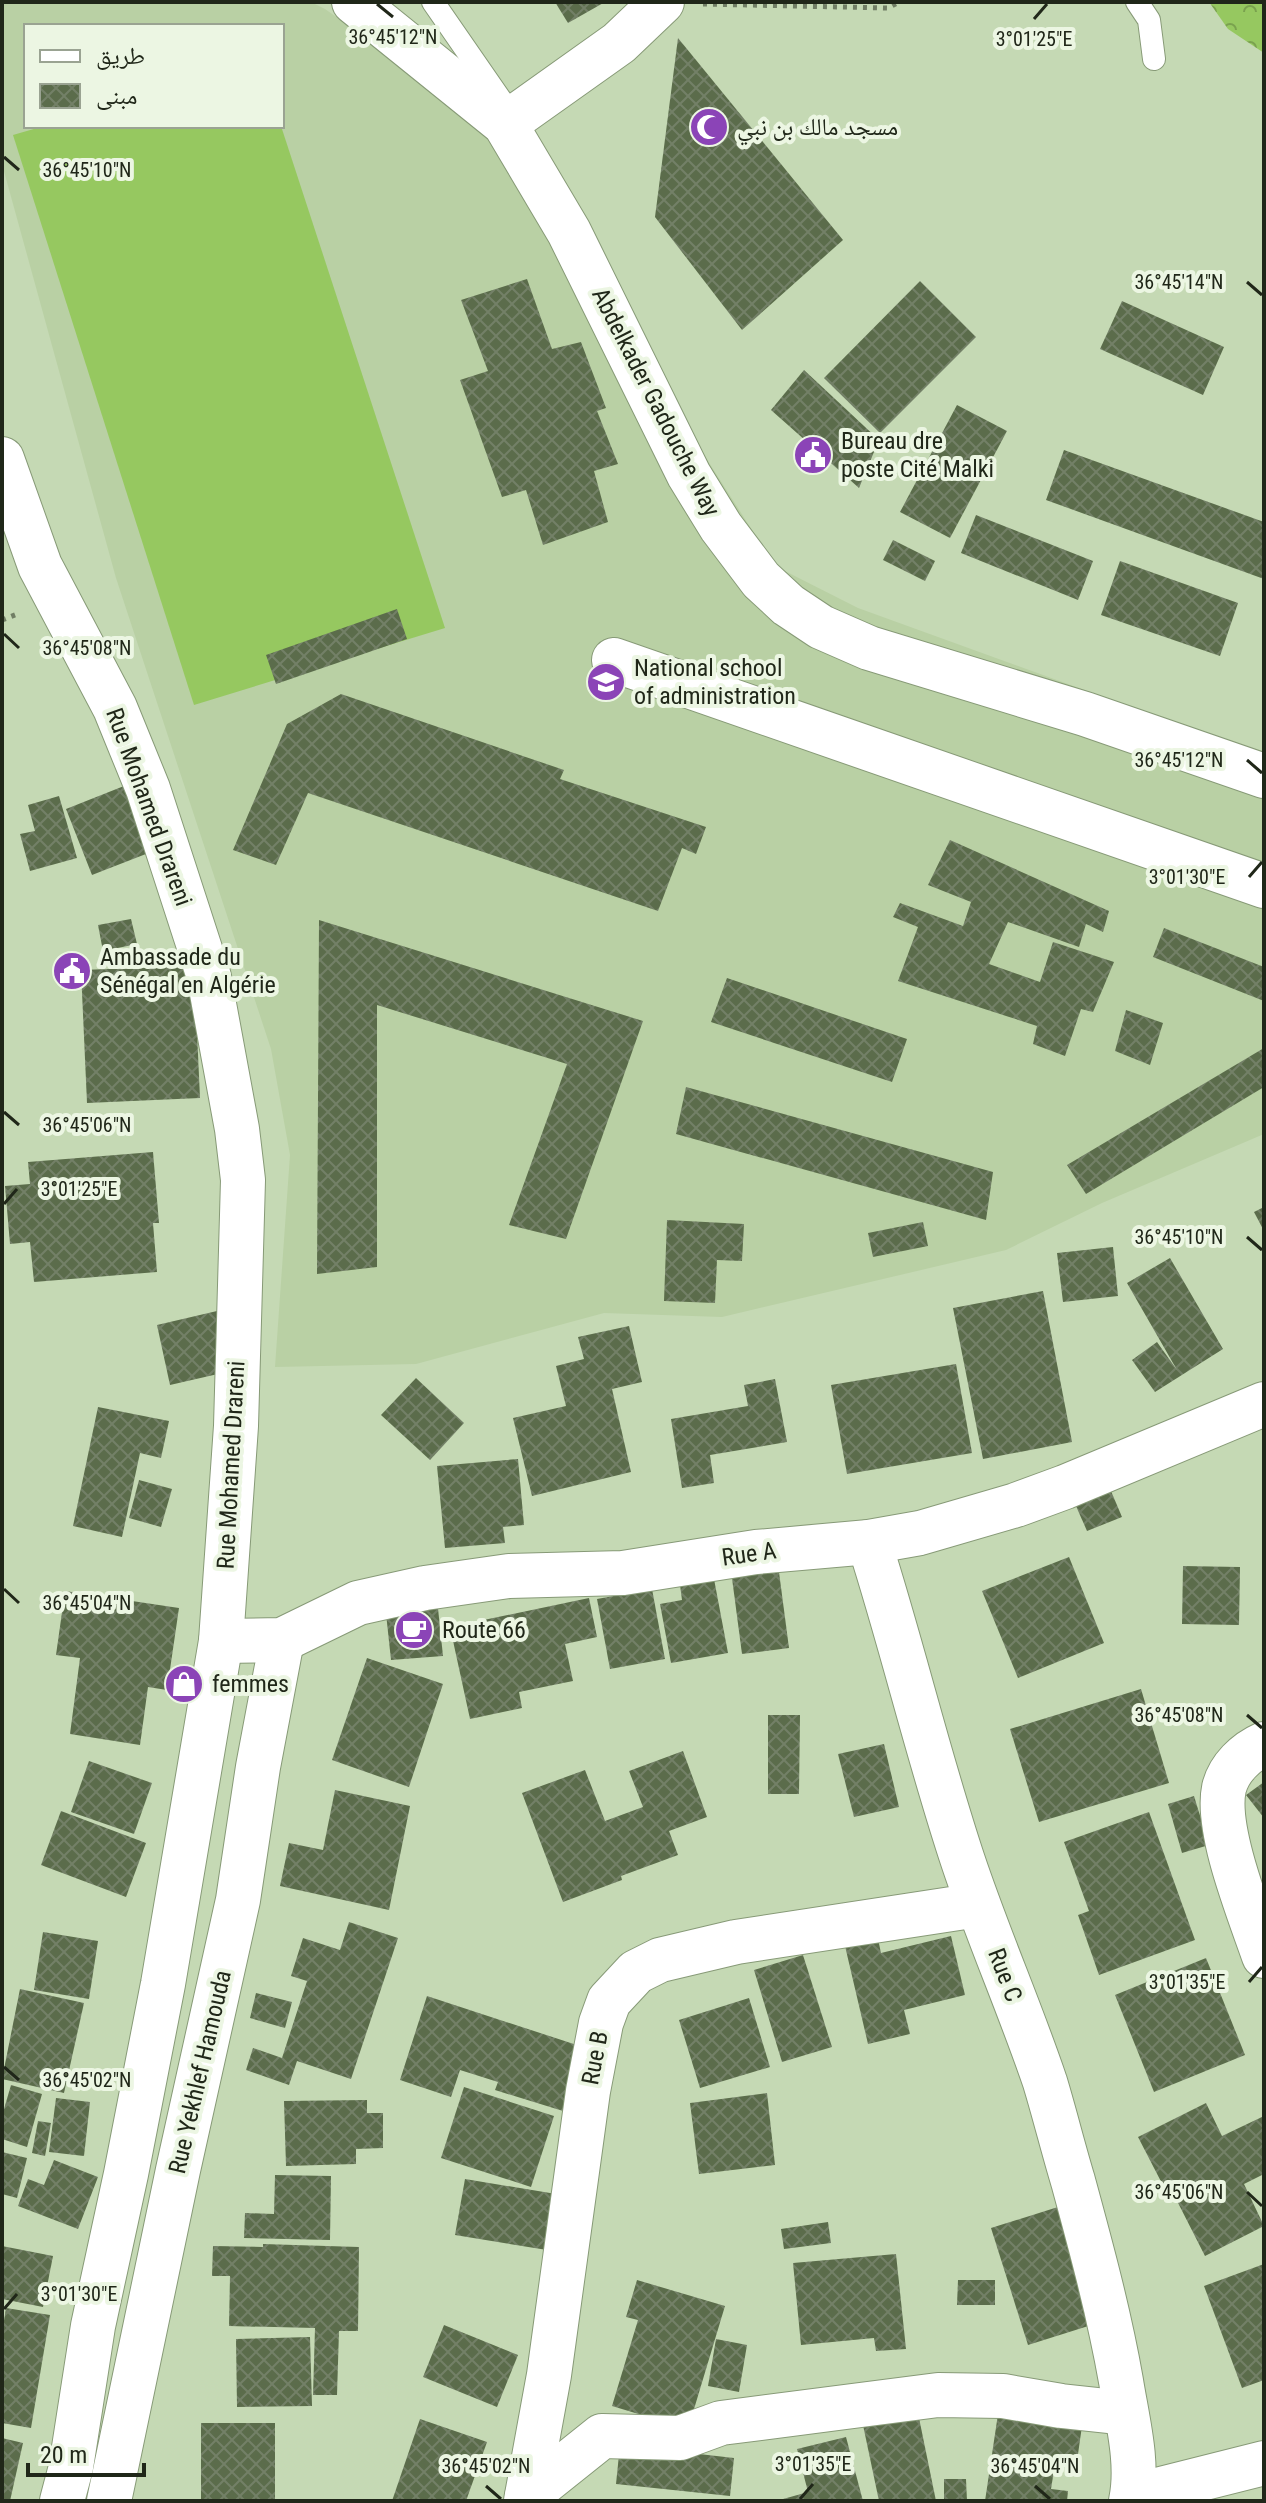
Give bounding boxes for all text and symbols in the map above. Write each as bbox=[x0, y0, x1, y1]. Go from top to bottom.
legend bbox=[24, 24, 284, 128]
text: 36°45'12"N bbox=[348, 25, 438, 49]
text: 3°01'25"E bbox=[996, 27, 1072, 51]
text: طريق bbox=[96, 42, 145, 70]
text: مبنى bbox=[96, 82, 137, 110]
mosque icon: مسجد مالك بن نبي bbox=[688, 106, 730, 148]
place label: مسجد مالك بن نبي bbox=[737, 113, 898, 146]
text: 36°45'10"N bbox=[42, 158, 132, 182]
text: 36°45'14"N bbox=[1134, 270, 1224, 294]
street label: Abdelkader Gadouche Way bbox=[586, 283, 726, 521]
place label: Bureau dre poste Cité Malki bbox=[841, 427, 994, 483]
public building icon: Bureau dre poste Cité Malki bbox=[792, 434, 834, 476]
text: 36°45'08"N bbox=[42, 636, 132, 660]
place label: National school of administration bbox=[634, 654, 796, 710]
school or university icon: National school of administration bbox=[585, 661, 627, 703]
street label: Rue Mohamed Drareni bbox=[100, 704, 198, 910]
text: 36°45'12"N bbox=[1134, 748, 1224, 772]
text: 3°01'30"E bbox=[1149, 865, 1225, 889]
place label: Ambassade du Sénégal en Algérie bbox=[100, 943, 276, 999]
public building icon: Ambassade du Sénégal en Algérie bbox=[51, 950, 93, 992]
text: 36°45'06"N bbox=[42, 1113, 132, 1137]
text: 3°01'25"E bbox=[41, 1177, 117, 1201]
text: 36°45'10"N bbox=[1134, 1225, 1224, 1249]
street label: Rue Mohamed Drareni bbox=[212, 1360, 250, 1570]
street label: Rue A bbox=[720, 1536, 778, 1572]
text: 36°45'04"N bbox=[42, 1591, 132, 1615]
cafe icon: Route 66 bbox=[393, 1609, 435, 1651]
place label: Route 66 bbox=[442, 1616, 526, 1644]
shop icon: femmes bbox=[163, 1663, 205, 1705]
place label: femmes bbox=[212, 1670, 289, 1698]
text: 36°45'08"N bbox=[1134, 1703, 1224, 1727]
street label: Rue C bbox=[982, 1944, 1028, 2006]
street label: Rue Yekhlef Hamouda bbox=[163, 1968, 237, 2176]
text: 3°01'35"E bbox=[1149, 1970, 1225, 1994]
street label: Rue B bbox=[576, 2029, 614, 2087]
text: 36°45'02"N bbox=[42, 2068, 132, 2092]
text: 36°45'06"N bbox=[1134, 2180, 1224, 2204]
text: 3°01'30"E bbox=[41, 2282, 117, 2306]
scale bar bbox=[28, 2427, 144, 2477]
text: 20 m bbox=[40, 2441, 87, 2469]
text: 3°01'35"E bbox=[775, 2452, 851, 2476]
text: 36°45'02"N bbox=[441, 2454, 531, 2478]
text: 36°45'04"N bbox=[990, 2454, 1080, 2478]

